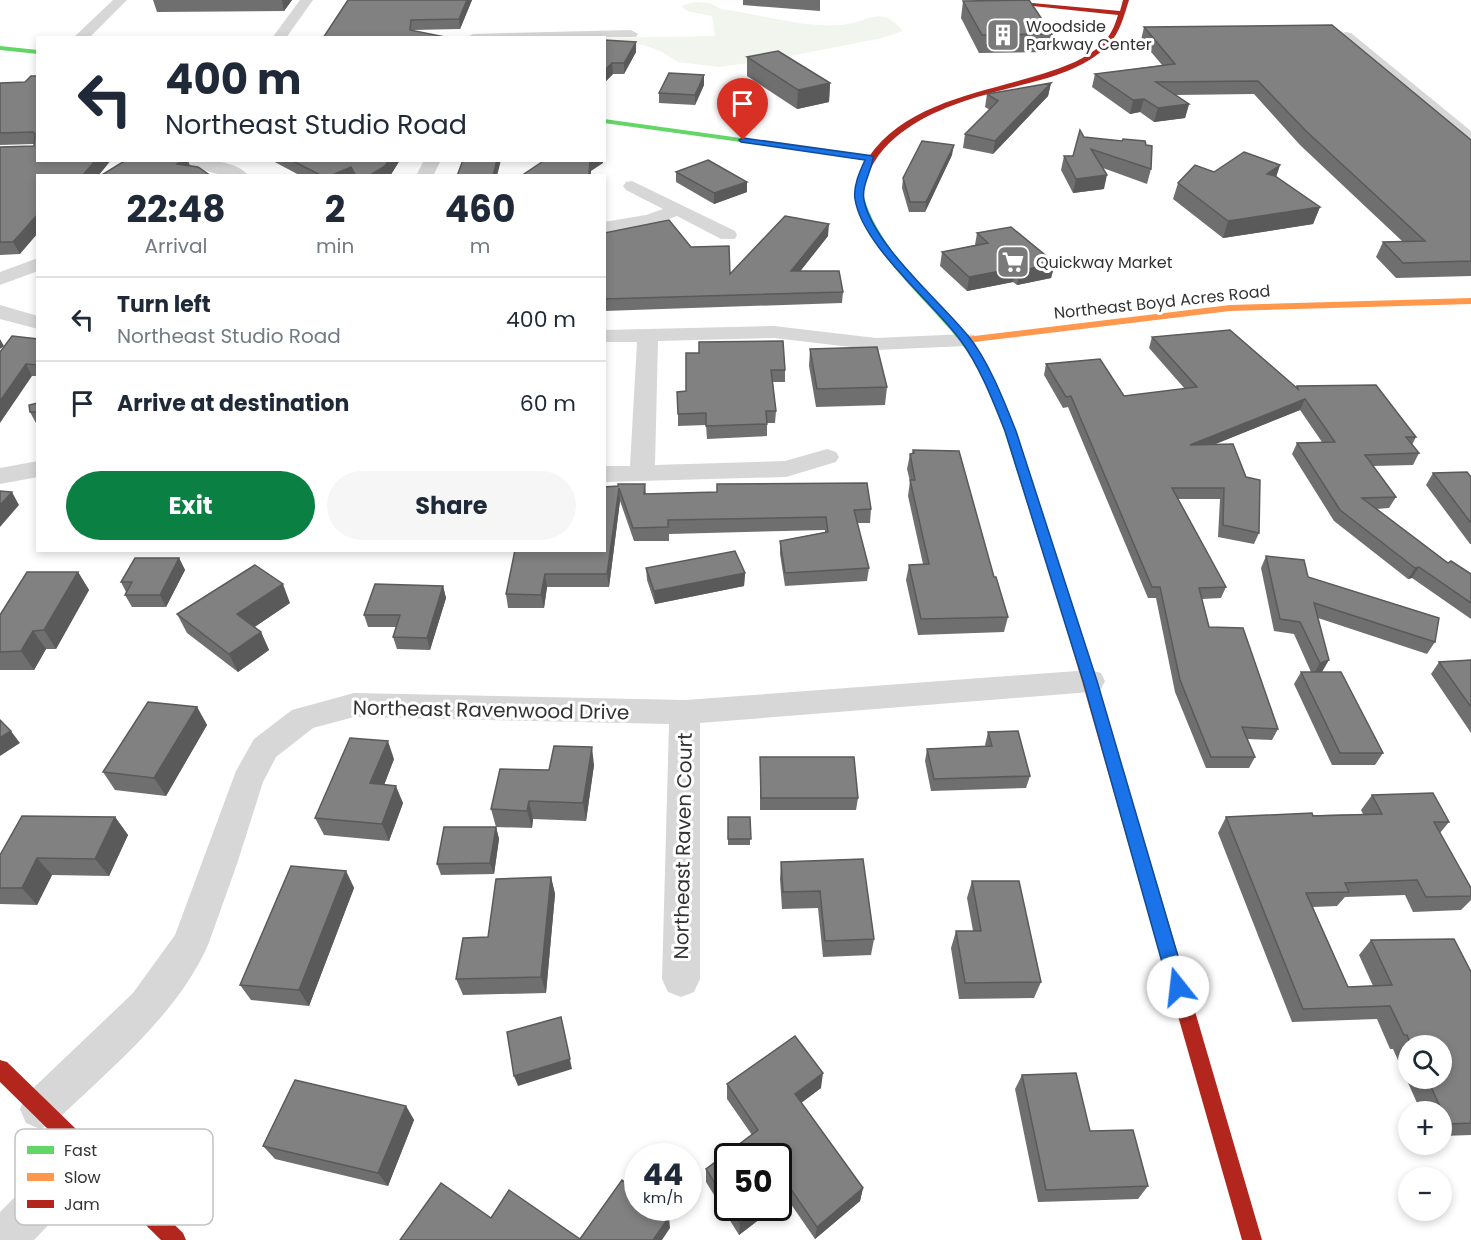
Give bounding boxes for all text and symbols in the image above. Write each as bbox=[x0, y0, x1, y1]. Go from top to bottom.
place label: Woodside Parkway Center bbox=[1026, 15, 1152, 56]
building icon: Woodside Parkway Center bbox=[985, 17, 1021, 53]
text: 400 m bbox=[165, 50, 302, 109]
icon: left bbox=[66, 60, 144, 138]
pin bbox=[717, 78, 768, 140]
icon: arrive bbox=[726, 87, 759, 120]
text: Northeast Studio Road bbox=[165, 106, 467, 143]
text: 22:48 bbox=[126, 184, 226, 235]
text: 2 bbox=[325, 184, 345, 235]
text: 460 bbox=[445, 184, 516, 235]
text: Arrival bbox=[144, 232, 207, 260]
text: min bbox=[316, 232, 354, 260]
text: m bbox=[470, 232, 490, 260]
supermarket icon: Quickway Market bbox=[995, 244, 1031, 280]
place label: Quickway Market bbox=[1036, 251, 1173, 274]
street label: Northeast Boyd Acres Road bbox=[1053, 279, 1271, 325]
text: Turn left bbox=[117, 289, 211, 320]
icon: left bbox=[66, 303, 99, 336]
text: 400 m bbox=[506, 304, 576, 335]
text: Northeast Studio Road bbox=[117, 322, 341, 350]
icon: arrive bbox=[66, 387, 99, 420]
text: Arrive at destination bbox=[117, 388, 349, 419]
text: 60 m bbox=[520, 388, 576, 419]
button: Exit bbox=[66, 471, 315, 540]
button: Share bbox=[327, 471, 576, 540]
street label: Northeast Ravenwood Drive bbox=[353, 694, 629, 726]
street label: Northeast Raven Court bbox=[667, 732, 699, 960]
position arrow bbox=[1146, 955, 1210, 1019]
map controls bbox=[1398, 1035, 1452, 1221]
button: search bbox=[1398, 1035, 1452, 1089]
button: + bbox=[1398, 1101, 1452, 1155]
legend bbox=[15, 1129, 213, 1225]
text: Fast bbox=[64, 1139, 97, 1162]
speed limit sign: 50 bbox=[714, 1143, 792, 1221]
text: 44 bbox=[643, 1153, 683, 1196]
text: Slow bbox=[64, 1166, 101, 1189]
button: − bbox=[1398, 1167, 1452, 1221]
text: km/h bbox=[643, 1187, 683, 1208]
text: Jam bbox=[64, 1193, 100, 1216]

